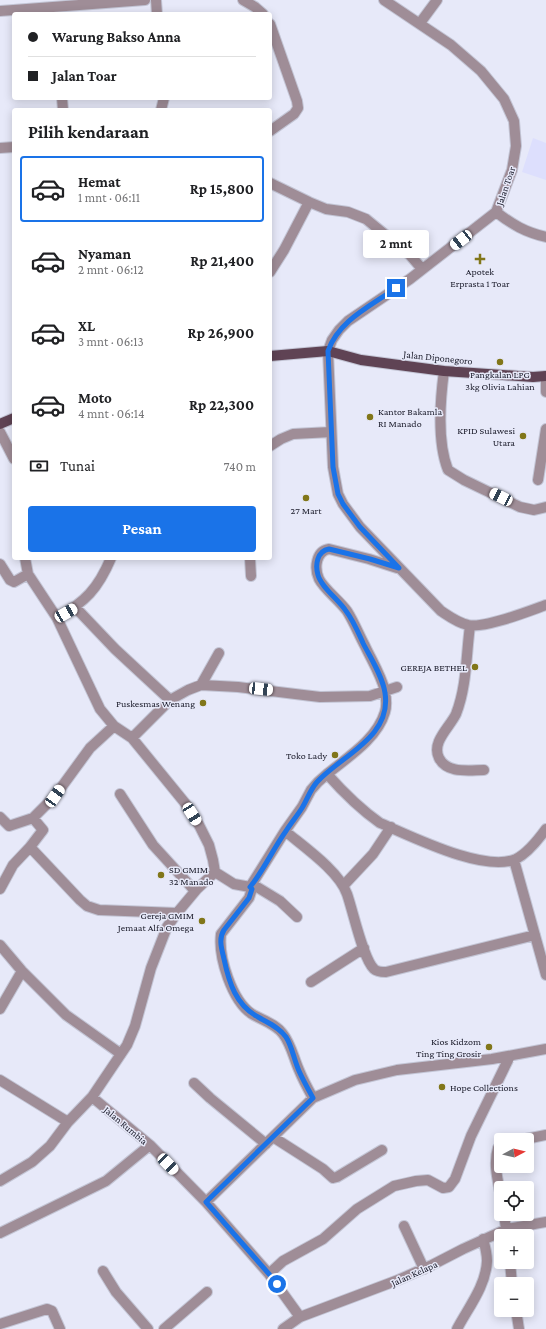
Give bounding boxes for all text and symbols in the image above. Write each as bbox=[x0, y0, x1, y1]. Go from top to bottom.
text: Warung Bakso Anna bbox=[52, 29, 181, 45]
text: Jalan Toar bbox=[52, 68, 117, 84]
text: Pilih kendaraan bbox=[28, 122, 149, 142]
street label: Jalan Toar bbox=[493, 165, 517, 208]
icon: car bbox=[30, 171, 66, 207]
text: Hemat bbox=[78, 174, 121, 190]
text: Rp 15,800 bbox=[190, 181, 254, 197]
text: 1 mnt · 06:11 bbox=[78, 190, 140, 205]
car bbox=[448, 228, 474, 252]
callout: 2 mnt bbox=[363, 230, 429, 258]
text: 2 mnt bbox=[380, 236, 412, 251]
icon: car bbox=[30, 243, 66, 279]
text: Nyaman bbox=[78, 246, 131, 262]
text: Rp 21,400 bbox=[190, 253, 254, 269]
marker: Apotek Erprasta 1 Toar bbox=[475, 254, 485, 264]
text: 2 mnt · 06:12 bbox=[78, 262, 144, 277]
place label: Apotek Erprasta 1 Toar bbox=[450, 266, 510, 289]
route end bbox=[387, 279, 405, 297]
icon: car bbox=[30, 315, 66, 351]
text: XL bbox=[78, 318, 95, 334]
text: Rp 26,900 bbox=[188, 325, 254, 341]
text: 3 mnt · 06:13 bbox=[78, 334, 144, 349]
street label: Jalan Diponegoro bbox=[402, 348, 473, 367]
marker: Pangkalan LPG 3kg Olivia Lahian bbox=[495, 357, 505, 367]
place label: Pangkalan LPG 3kg Olivia Lahian bbox=[465, 369, 535, 392]
icon: car bbox=[30, 387, 66, 423]
text: Moto bbox=[78, 390, 112, 406]
text: Rp 22,300 bbox=[189, 397, 254, 413]
text: 4 mnt · 06:14 bbox=[78, 406, 145, 421]
place label: Kantor Bakamla RI Manado bbox=[378, 406, 442, 429]
marker: Kantor Bakamla RI Manado bbox=[365, 412, 375, 422]
place label: KPID Sulawesi Utara bbox=[457, 425, 515, 448]
marker: KPID Sulawesi Utara bbox=[518, 431, 528, 441]
icon: cash bbox=[28, 455, 50, 477]
text: Tunai bbox=[60, 458, 95, 474]
text: 740 m bbox=[224, 459, 256, 474]
car bbox=[488, 486, 514, 508]
marker: 27 Mart bbox=[301, 493, 311, 503]
place label: 27 Mart bbox=[291, 505, 322, 516]
button: Pesan bbox=[28, 506, 256, 552]
car bbox=[53, 602, 79, 624]
place label: GEREJA BETHEL bbox=[400, 662, 467, 673]
marker: GEREJA BETHEL bbox=[470, 662, 480, 672]
car bbox=[248, 682, 274, 696]
place label: Puskesmas Wenang bbox=[116, 698, 195, 709]
marker: Puskesmas Wenang bbox=[198, 698, 208, 708]
place label: Toko Lady bbox=[286, 750, 327, 761]
marker: Toko Lady bbox=[330, 750, 340, 760]
car bbox=[43, 783, 67, 809]
car bbox=[181, 801, 203, 827]
place label: SD GMIM 32 Manado bbox=[169, 864, 214, 887]
marker: SD GMIM 32 Manado bbox=[156, 870, 166, 880]
place label: Gereja GMIM Jemaat Alfa Omega bbox=[117, 910, 194, 933]
marker: Gereja GMIM Jemaat Alfa Omega bbox=[197, 916, 207, 926]
place label: Kios Kidzom Ting Ting Grosir bbox=[416, 1036, 481, 1059]
marker: Kios Kidzom Ting Ting Grosir bbox=[484, 1042, 494, 1052]
marker: Hope Collections bbox=[437, 1082, 447, 1092]
place label: Hope Collections bbox=[450, 1082, 518, 1093]
street label: Jalan Rumbia bbox=[101, 1103, 150, 1147]
north arrow bbox=[494, 1133, 534, 1173]
map controls bbox=[494, 1133, 534, 1317]
car bbox=[155, 1151, 181, 1177]
button: locate bbox=[494, 1181, 534, 1221]
button: + bbox=[494, 1229, 534, 1269]
street label: Jalan Kelapa bbox=[389, 1258, 439, 1289]
route start bbox=[268, 1275, 286, 1293]
button: − bbox=[494, 1277, 534, 1317]

